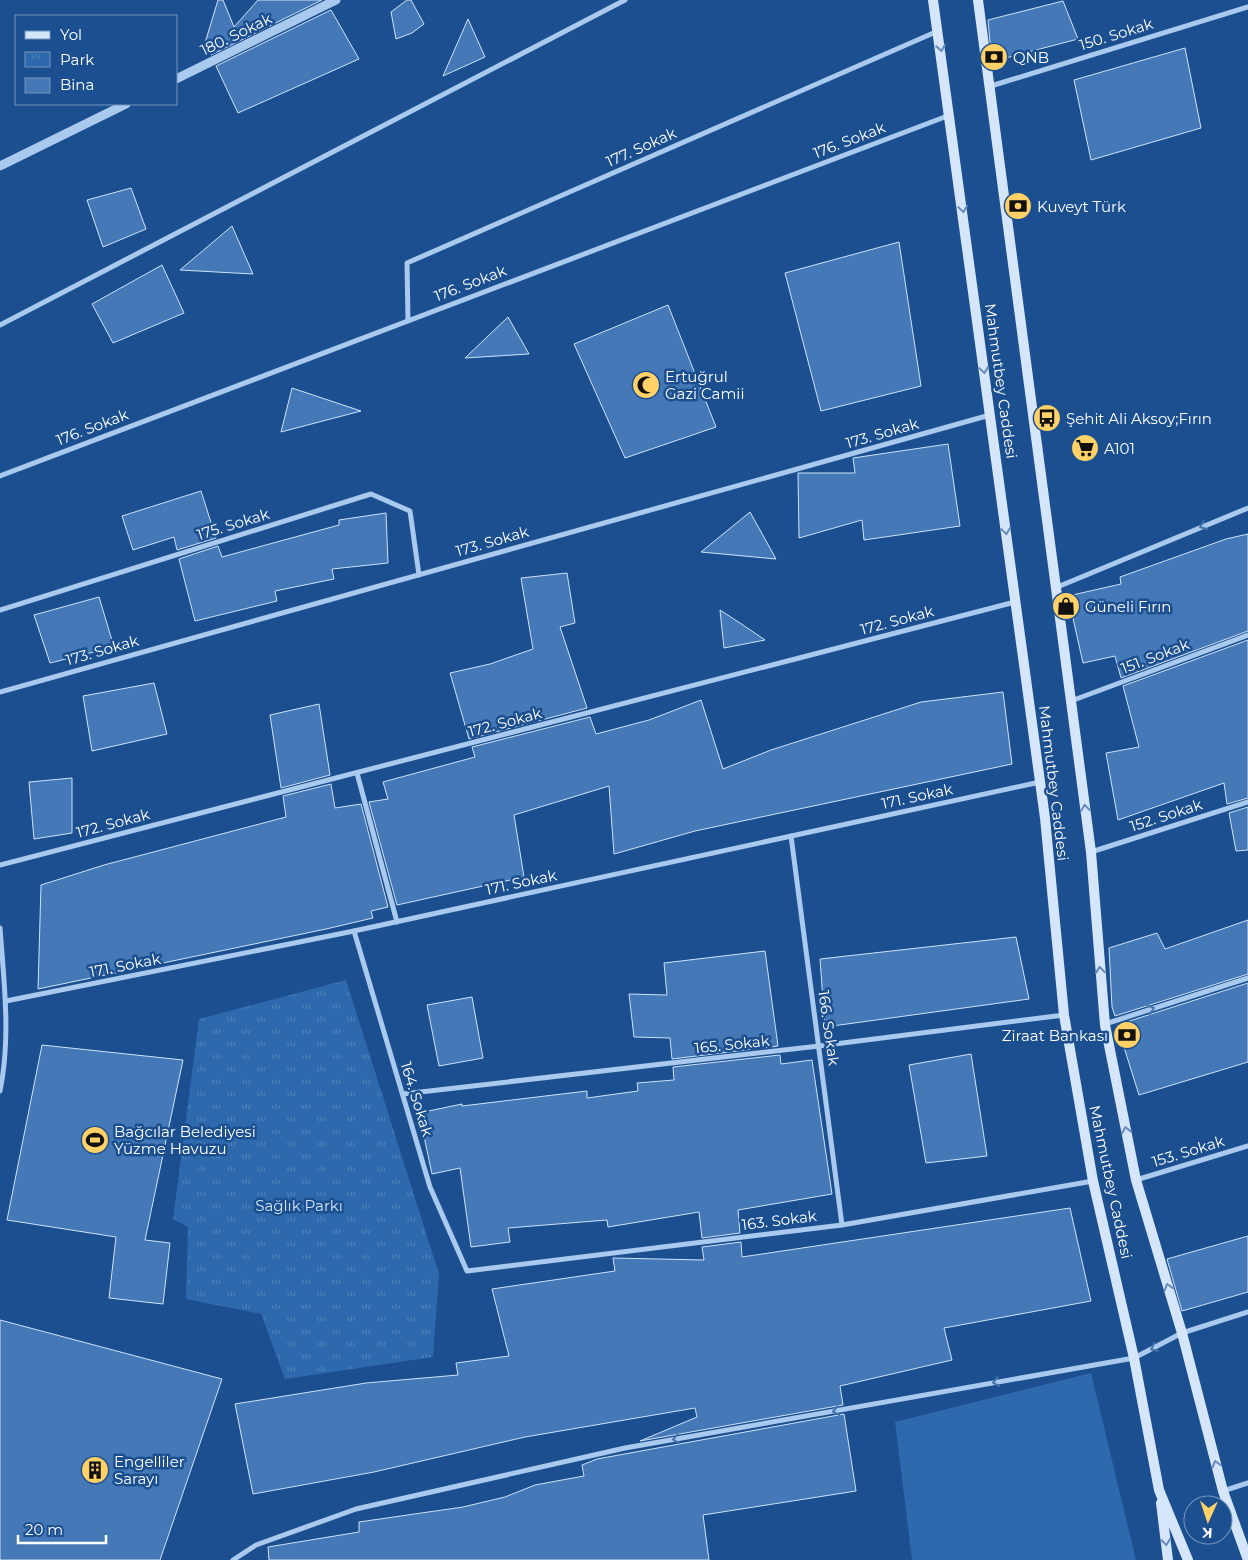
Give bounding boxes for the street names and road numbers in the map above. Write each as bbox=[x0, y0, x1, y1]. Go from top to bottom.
street label: 180. Sokak bbox=[197, 9, 275, 59]
street label: 150. Sokak bbox=[1077, 14, 1155, 54]
street label: 176. Sokak bbox=[810, 118, 888, 162]
street label: 177. Sokak bbox=[603, 123, 679, 171]
street label: 176. Sokak bbox=[431, 261, 509, 305]
street label: Mahmutbey Caddesi bbox=[981, 302, 1021, 460]
street label: 176. Sokak bbox=[53, 405, 131, 449]
street label: 173. Sokak bbox=[843, 414, 921, 452]
street label: 175. Sokak bbox=[194, 504, 272, 544]
street label: 173. Sokak bbox=[453, 522, 531, 560]
street label: 172. Sokak bbox=[858, 601, 936, 639]
street label: 173. Sokak bbox=[63, 631, 141, 669]
street label: 151. Sokak bbox=[1118, 634, 1192, 678]
street label: 172. Sokak bbox=[466, 703, 544, 741]
street label: Mahmutbey Caddesi bbox=[1035, 704, 1073, 862]
street label: 171. Sokak bbox=[880, 779, 954, 813]
street label: 152. Sokak bbox=[1127, 794, 1205, 836]
street label: 172. Sokak bbox=[74, 804, 152, 842]
street label: 171. Sokak bbox=[484, 865, 558, 899]
street label: 171. Sokak bbox=[88, 949, 162, 981]
street label: 166. Sokak bbox=[814, 989, 844, 1067]
street label: 165. Sokak bbox=[694, 1031, 771, 1057]
street label: 164. Sokak bbox=[397, 1059, 437, 1139]
street label: Mahmutbey Caddesi bbox=[1085, 1103, 1137, 1261]
street label: 153. Sokak bbox=[1150, 1131, 1227, 1171]
street label: 163. Sokak bbox=[740, 1206, 818, 1234]

